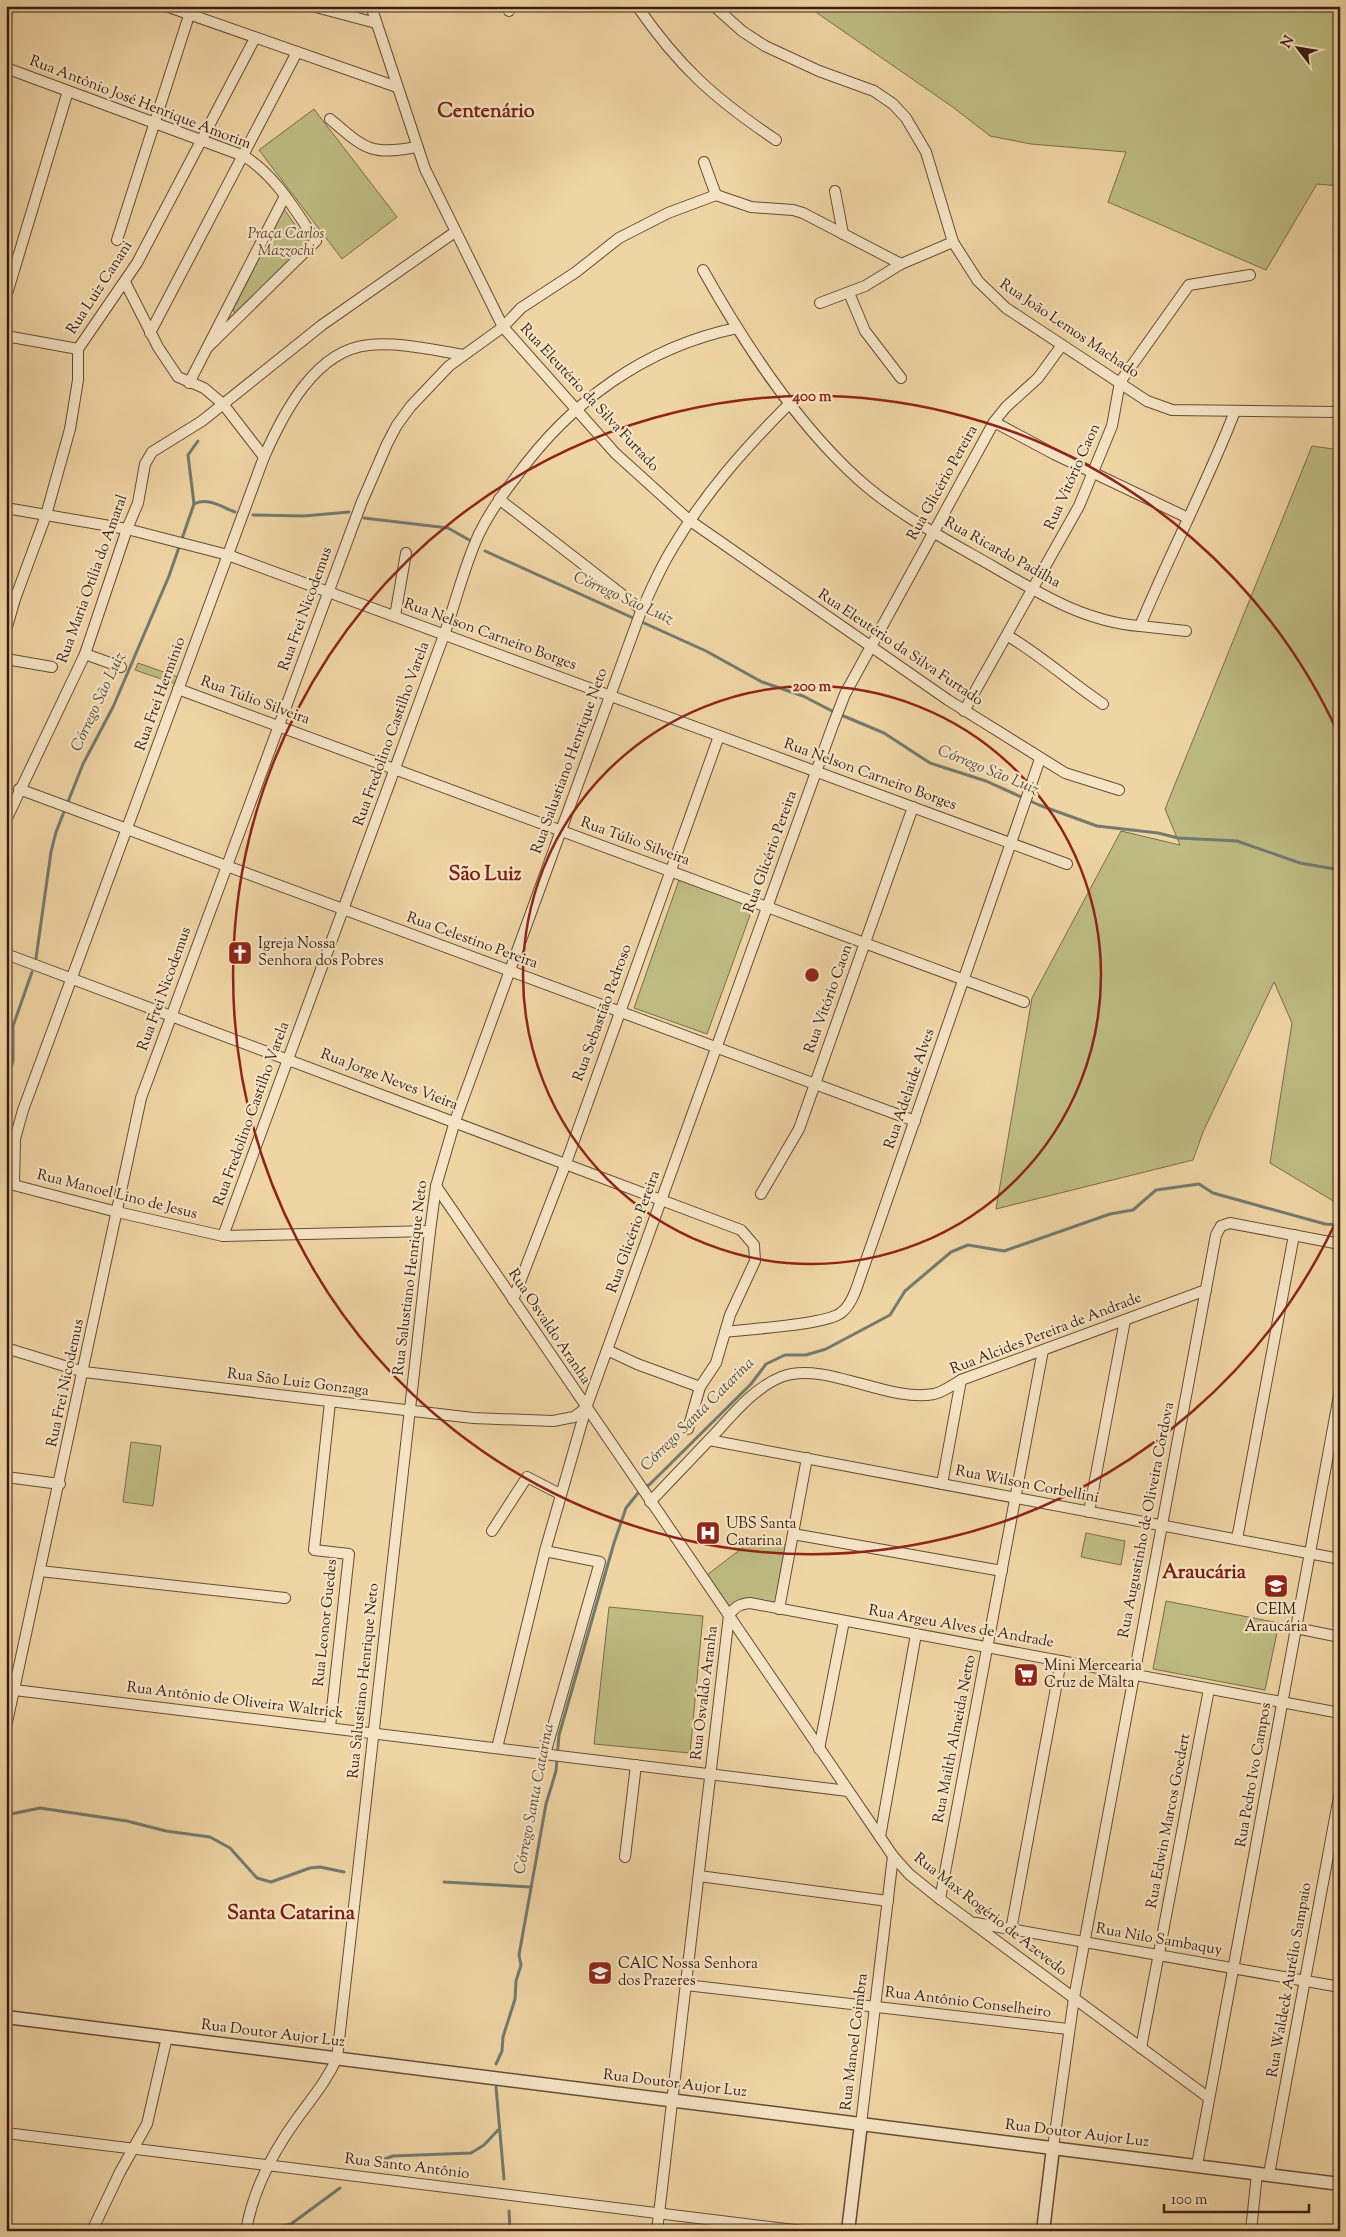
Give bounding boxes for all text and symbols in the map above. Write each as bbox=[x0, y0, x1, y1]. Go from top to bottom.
north arrow bbox=[1274, 22, 1324, 72]
text: N bbox=[1277, 32, 1300, 52]
street label: Rua Antônio José Henrique Amorim bbox=[26, 51, 254, 155]
district label: Centenário bbox=[437, 98, 535, 127]
park label: Praça Carlos Mazzochi bbox=[248, 224, 324, 262]
street label: Rua Luiz Canani bbox=[62, 237, 138, 339]
street label: Rua João Lemos Machado bbox=[995, 274, 1143, 384]
street label: Rua Eleutério da Silva Furtado bbox=[515, 319, 663, 477]
text: 400 m bbox=[792, 387, 832, 408]
street label: Rua Vitório Caon bbox=[1040, 420, 1106, 534]
street label: Rua Glicério Pereira bbox=[903, 421, 983, 544]
street label: Rua Maria Otília do Amaral bbox=[53, 492, 133, 666]
street label: Rua Ricardo Padilha bbox=[940, 512, 1064, 594]
street label: Rua Frei Nicodemus bbox=[274, 544, 338, 674]
water label: Córrego São Luiz bbox=[569, 567, 677, 632]
street label: Rua Eleutério da Silva Furtado bbox=[813, 585, 987, 711]
street label: Rua Nelson Carneiro Borges bbox=[401, 594, 579, 676]
street label: Rua Frei Hermínio bbox=[131, 634, 191, 754]
street label: Rua Fredolino Castilho Varela bbox=[349, 639, 435, 829]
water label: Córrego São Luiz bbox=[66, 648, 132, 756]
street label: Rua Salustiano Henrique Neto bbox=[527, 665, 613, 857]
street label: Rua Túlio Silveira bbox=[197, 671, 313, 731]
text: 200 m bbox=[793, 677, 832, 698]
street label: Rua Nelson Carneiro Borges bbox=[781, 734, 959, 816]
water label: Córrego São Luiz bbox=[934, 740, 1043, 802]
street label: Rua Glicério Pereira bbox=[739, 788, 803, 916]
street label: Rua Túlio Silveira bbox=[577, 812, 693, 872]
district label: São Luiz bbox=[449, 861, 522, 890]
street label: Rua Celestino Pereira bbox=[403, 907, 541, 975]
street label: Rua Frei Nicodemus bbox=[133, 924, 197, 1054]
place label: Igreja Nossa Senhora dos Pobres bbox=[258, 934, 384, 972]
church icon: Igreja Nossa Senhora dos Pobres bbox=[227, 940, 253, 966]
street label: Rua Vitório Caon bbox=[800, 941, 859, 1056]
street label: Rua Sebastião Pedroso bbox=[568, 942, 638, 1084]
centre of rings bbox=[803, 966, 821, 984]
street label: Rua Fredolino Castilho Varela bbox=[209, 1019, 295, 1209]
street label: Rua Adelaide Alves bbox=[880, 1026, 940, 1152]
street label: Rua Jorge Neves Vieira bbox=[317, 1044, 461, 1116]
street label: Rua Manoel Lino de Jesus bbox=[35, 1165, 200, 1225]
street label: Rua Glicério Pereira bbox=[602, 1168, 666, 1296]
street label: Rua Salustiano Henrique Neto bbox=[389, 1179, 433, 1377]
street label: Rua Osvaldo Aranha bbox=[502, 1265, 596, 1389]
street label: Rua Alcides Pereira de Andrade bbox=[947, 1288, 1145, 1380]
street label: Rua Frei Nicodemus bbox=[42, 1317, 90, 1449]
water label: Córrego Santa Catarina bbox=[636, 1353, 760, 1477]
street label: Rua São Luiz Gonzaga bbox=[226, 1364, 370, 1402]
street label: Rua Augustinho de Oliveira Córdova bbox=[1114, 1400, 1180, 1640]
street label: Rua Wilson Corbellini bbox=[953, 1461, 1101, 1509]
place label: UBS Santa Catarina bbox=[726, 1514, 797, 1552]
hospital icon: UBS Santa Catarina bbox=[695, 1520, 721, 1546]
street label: Rua Leonor Guedes bbox=[309, 1558, 343, 1688]
district label: Araucária bbox=[1162, 1559, 1247, 1588]
school or university icon: CEIM Araucária bbox=[1263, 1573, 1289, 1599]
street label: Rua Salustiano Henrique Neto bbox=[343, 1582, 385, 1780]
street label: Rua Argeu Alves de Andrade bbox=[867, 1600, 1055, 1654]
place label: CEIM Araucária bbox=[1244, 1600, 1308, 1638]
street label: Rua Osvaldo Aranha bbox=[686, 1624, 724, 1761]
street label: Rua Mailth Almeida Netto bbox=[928, 1653, 982, 1825]
place label: Mini Mercearia Cruz de Malta bbox=[1044, 1656, 1142, 1694]
supermarket icon: Mini Mercearia Cruz de Malta bbox=[1013, 1662, 1039, 1688]
street label: Rua Antônio de Oliveira Waltrick bbox=[125, 1677, 345, 1725]
street label: Rua Pedro Ivo Campos bbox=[1231, 1701, 1277, 1849]
water label: Córrego Santa Catarina bbox=[509, 1722, 561, 1876]
street label: Rua Edwin Marcos Goedert bbox=[1142, 1732, 1196, 1910]
street label: Rua Max Rogério de Azevedo bbox=[909, 1848, 1071, 1982]
street label: Rua Waldeck Aurélio Sampaio bbox=[1263, 1881, 1317, 2079]
district label: Santa Catarina bbox=[227, 1900, 356, 1929]
street label: Rua Nilo Sambaquy bbox=[1094, 1919, 1224, 1962]
place label: CAIC Nossa Senhora dos Prazeres bbox=[618, 1954, 758, 1992]
school or university icon: CAIC Nossa Senhora dos Prazeres bbox=[587, 1960, 613, 1986]
street label: Rua Manoel Coimbra bbox=[836, 1972, 874, 2112]
street label: Rua Antônio Conselheiro bbox=[884, 1982, 1052, 2024]
street label: Rua Doutor Aujor Luz bbox=[200, 2015, 347, 2053]
street label: Rua Doutor Aujor Luz bbox=[602, 2065, 749, 2103]
street label: Rua Doutor Aujor Luz bbox=[1004, 2115, 1151, 2153]
street label: Rua Santo Antônio bbox=[343, 2149, 471, 2185]
scale bar bbox=[1164, 2182, 1308, 2214]
text: 100 m bbox=[1171, 2190, 1208, 2211]

